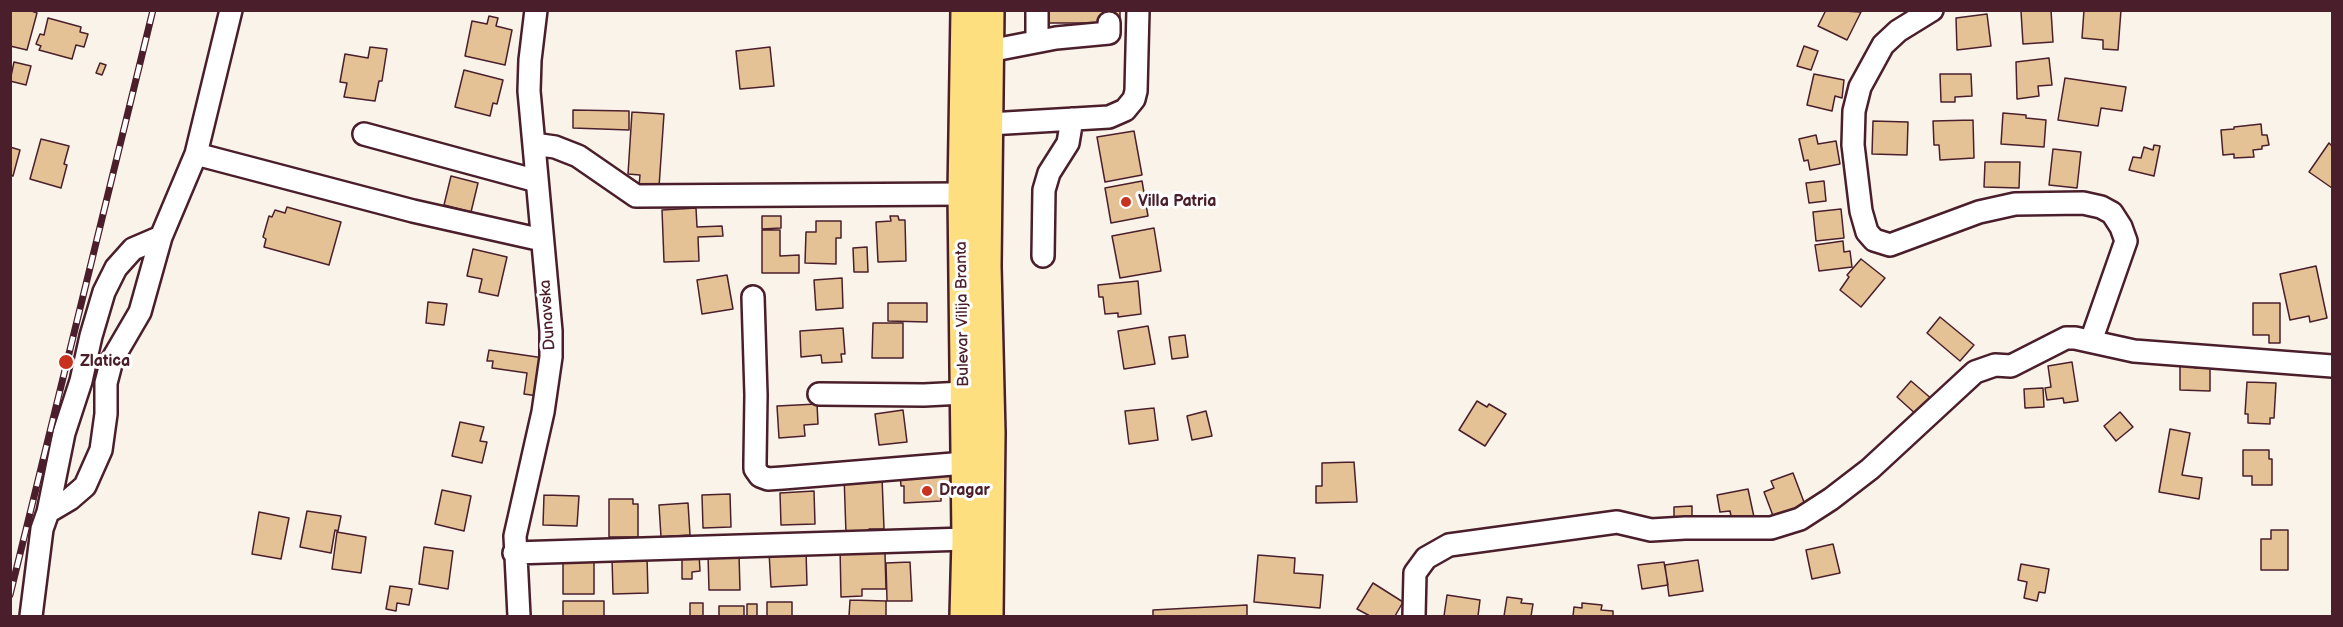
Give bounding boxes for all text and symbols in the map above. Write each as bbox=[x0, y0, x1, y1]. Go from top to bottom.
place label: Villa Patria bbox=[1138, 192, 1216, 212]
marker: Villa Patria bbox=[1119, 195, 1133, 209]
street label: Bulevar Vilija Branta bbox=[952, 241, 974, 387]
street label: Dunavska bbox=[536, 279, 560, 351]
place label: Zlatica bbox=[80, 352, 130, 372]
marker: Zlatica bbox=[57, 353, 75, 371]
place label: Dragar bbox=[939, 481, 990, 501]
marker: Dragar bbox=[920, 484, 934, 498]

